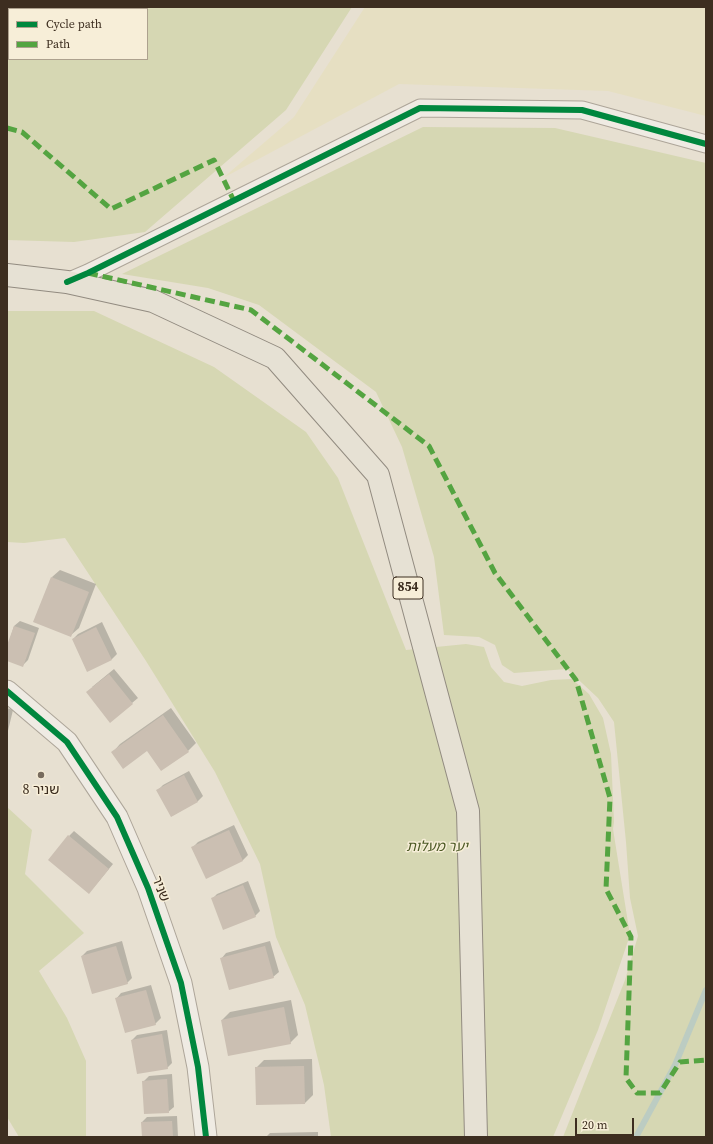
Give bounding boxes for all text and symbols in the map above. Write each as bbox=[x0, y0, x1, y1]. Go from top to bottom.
legend bbox=[8, 8, 148, 60]
text: Cycle path bbox=[46, 16, 102, 32]
text: Path bbox=[46, 36, 70, 52]
road number: 854 bbox=[393, 577, 423, 599]
marker: שניר 8 bbox=[36, 770, 46, 780]
place label: שניר 8 bbox=[23, 782, 59, 798]
park label: יער מעלות bbox=[406, 839, 468, 855]
street label: שניר bbox=[147, 874, 173, 904]
scale bar bbox=[577, 1110, 636, 1136]
text: 20 m bbox=[582, 1117, 608, 1133]

